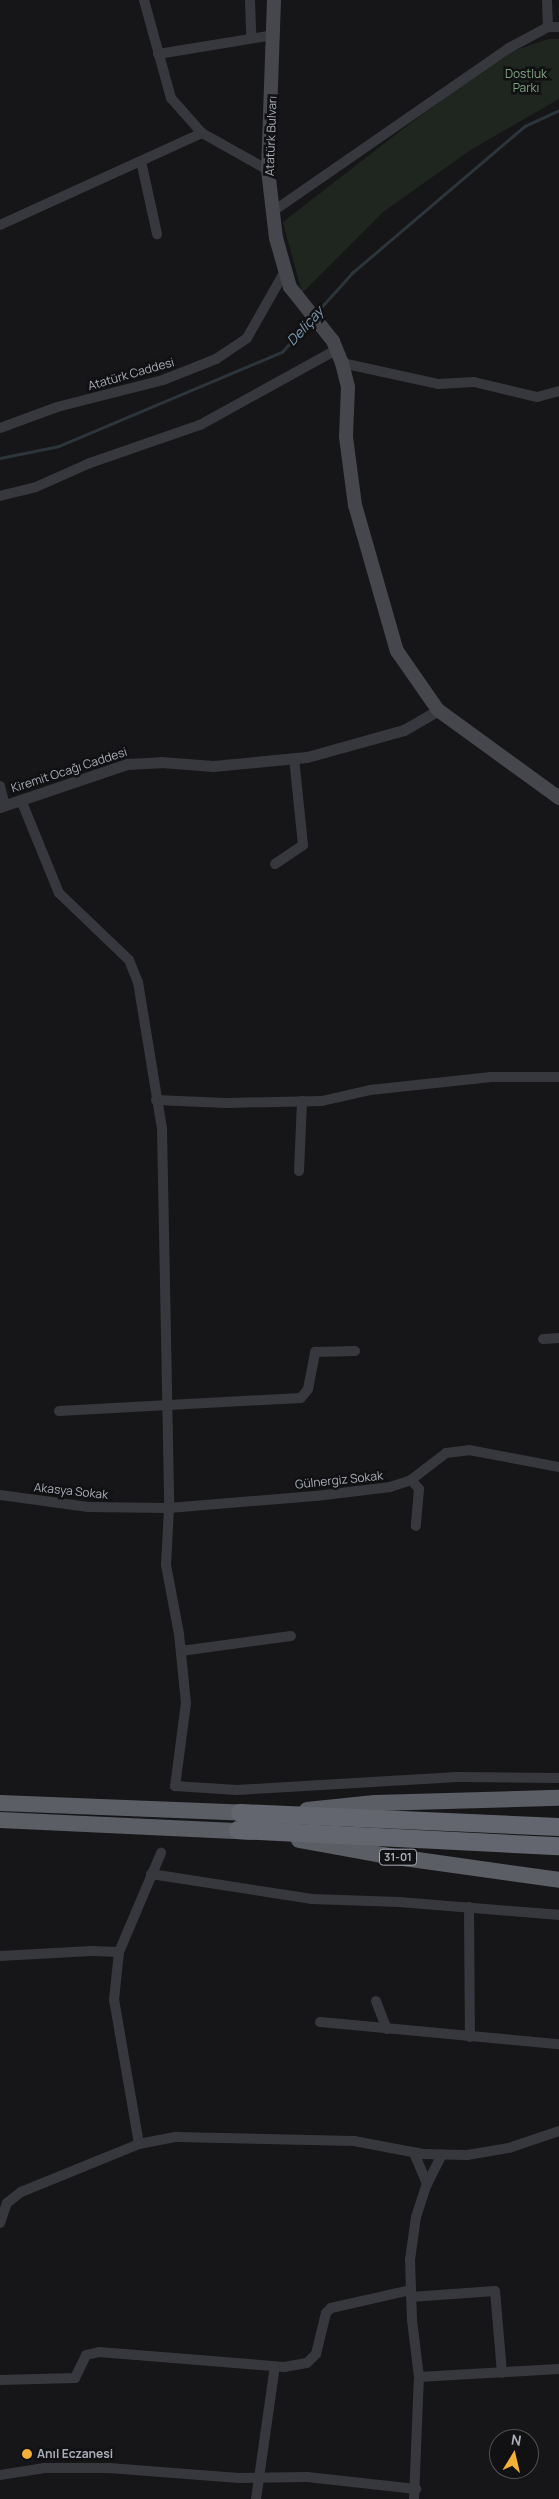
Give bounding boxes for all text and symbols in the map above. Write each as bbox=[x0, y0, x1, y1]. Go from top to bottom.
park label: Dostluk Parkı bbox=[505, 67, 547, 95]
street label: Atatürk Bulvarı bbox=[262, 96, 280, 176]
water label: Deliçay bbox=[283, 303, 327, 349]
street label: Atatürk Caddesi bbox=[86, 355, 176, 393]
street label: Kiremit Ocağı Caddesi bbox=[9, 744, 129, 796]
street label: Gülnergiz Sokak bbox=[294, 1468, 384, 1492]
street label: Akasya Sokak bbox=[33, 1480, 109, 1502]
road number: 31-01 bbox=[378, 1848, 418, 1865]
north arrow bbox=[489, 2429, 539, 2479]
text: N bbox=[510, 2430, 523, 2450]
place label: Anıl Eczanesi bbox=[37, 2447, 113, 2461]
marker: Anıl Eczanesi bbox=[21, 2448, 33, 2460]

